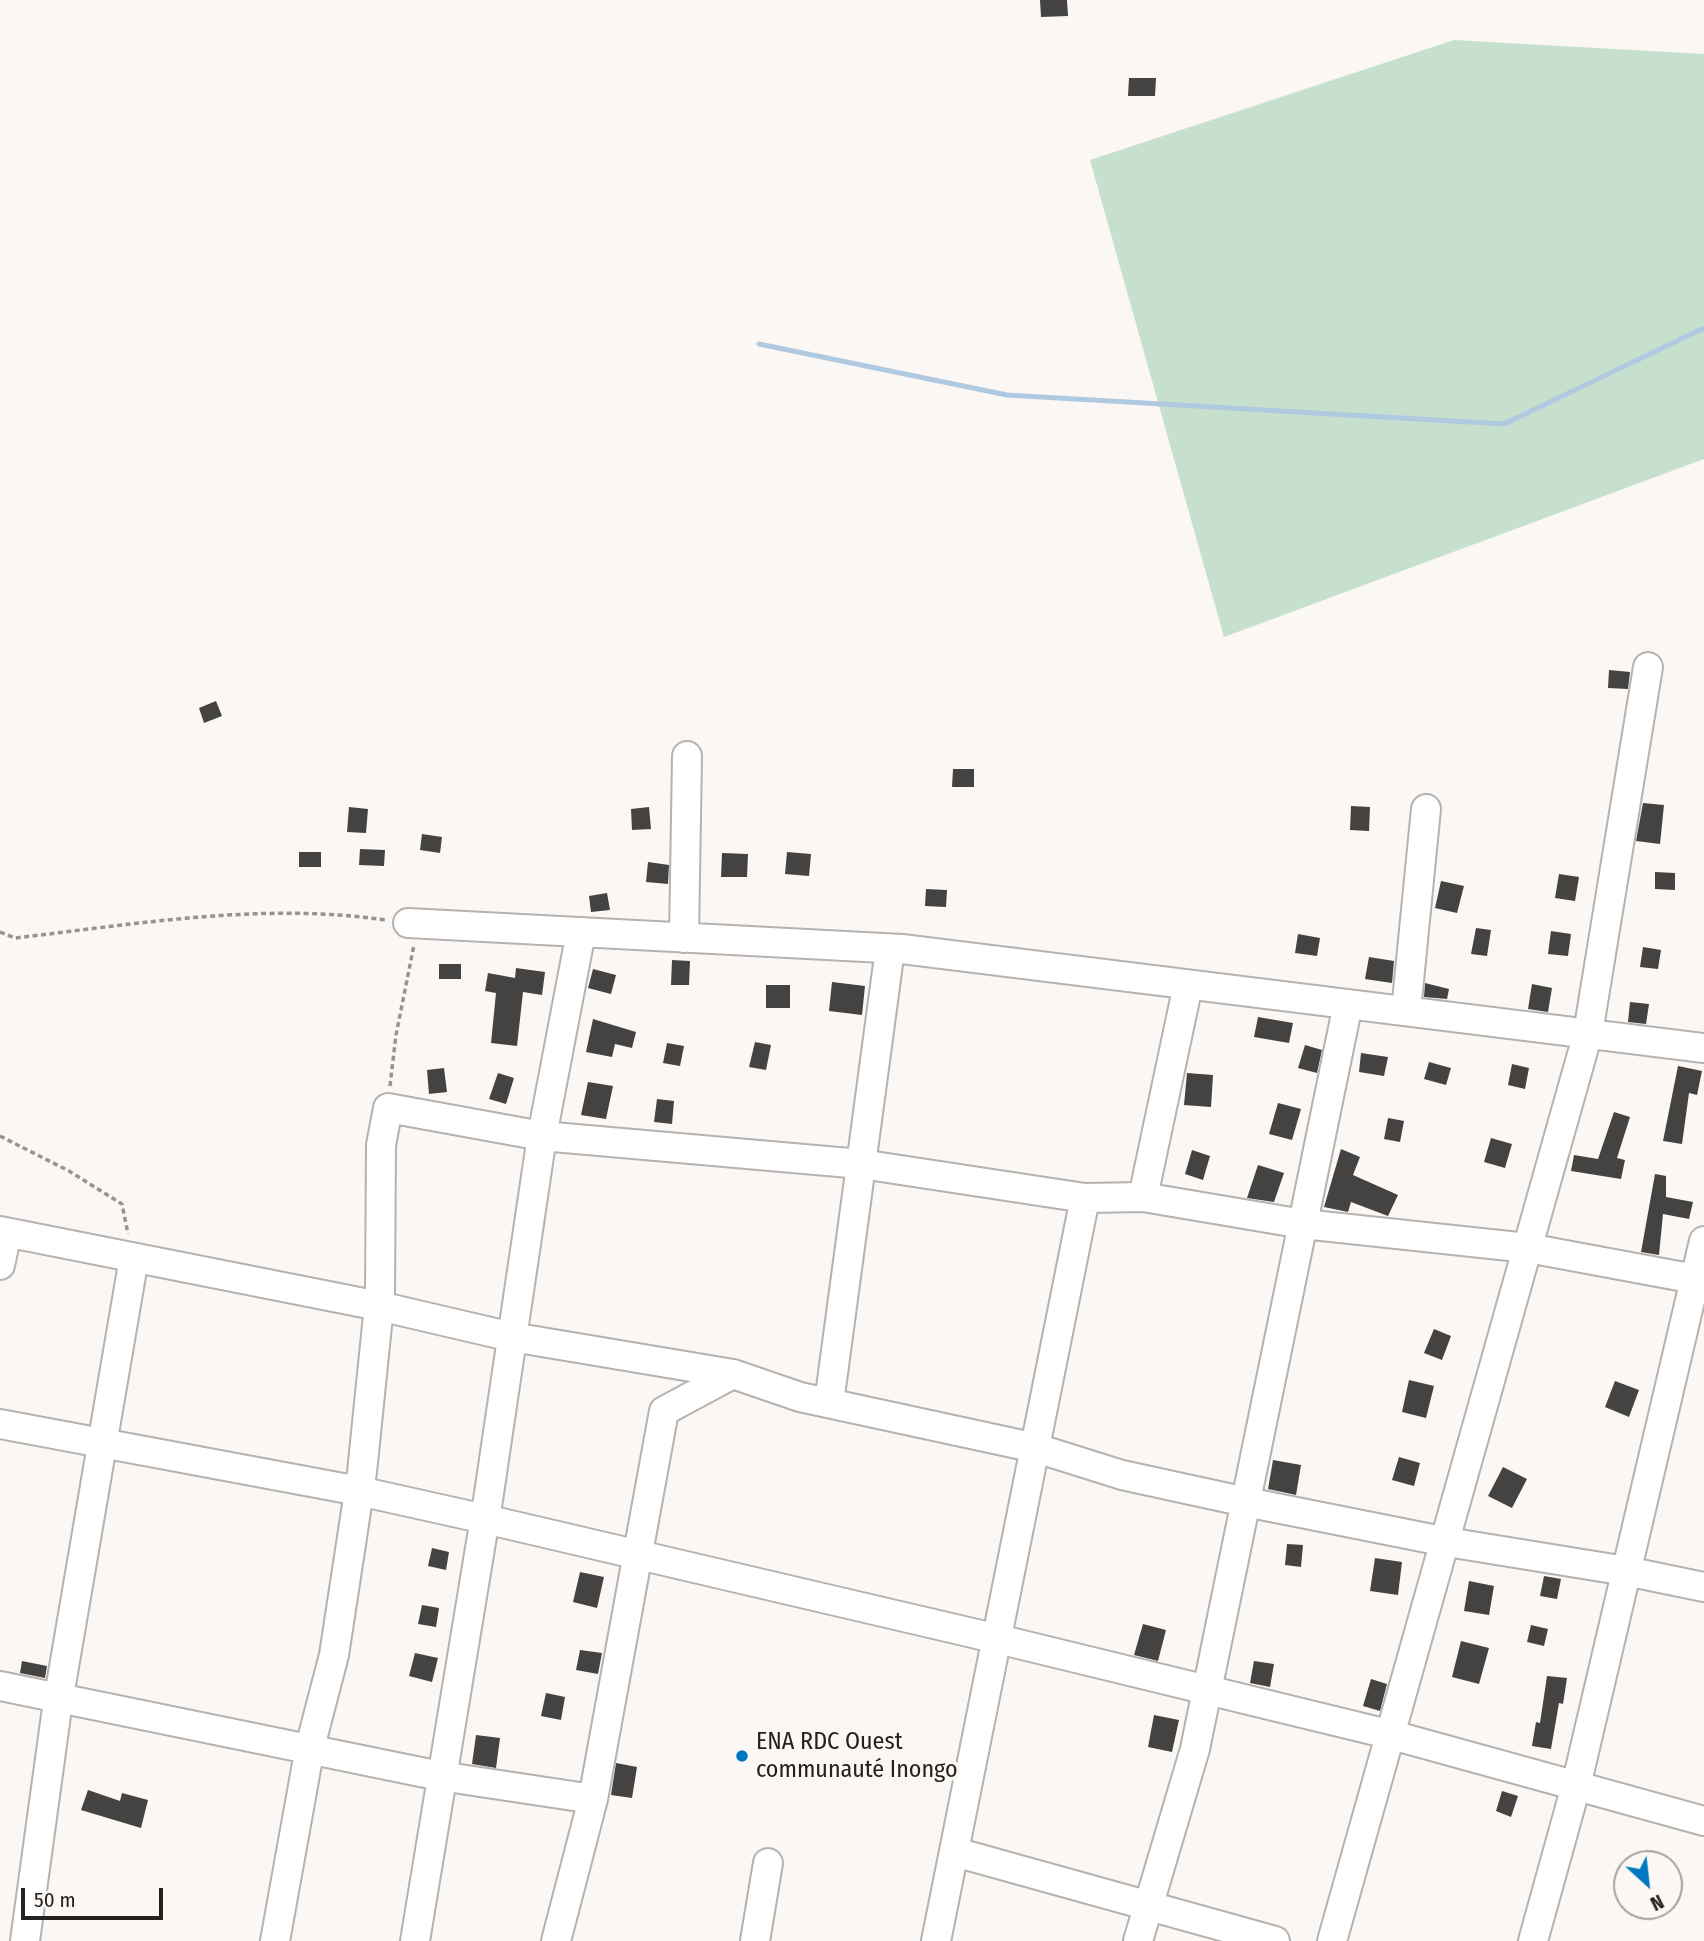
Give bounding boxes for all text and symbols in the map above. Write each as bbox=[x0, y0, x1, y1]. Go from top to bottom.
place label: ENA RDC Ouest communauté Inongo bbox=[756, 1728, 958, 1784]
marker: ENA RDC Ouest communauté Inongo bbox=[734, 1748, 750, 1764]
north arrow bbox=[1613, 1850, 1683, 1920]
scale bar bbox=[24, 1874, 166, 1918]
text: 50 m bbox=[34, 1887, 76, 1913]
text: N bbox=[1647, 1890, 1667, 1915]

